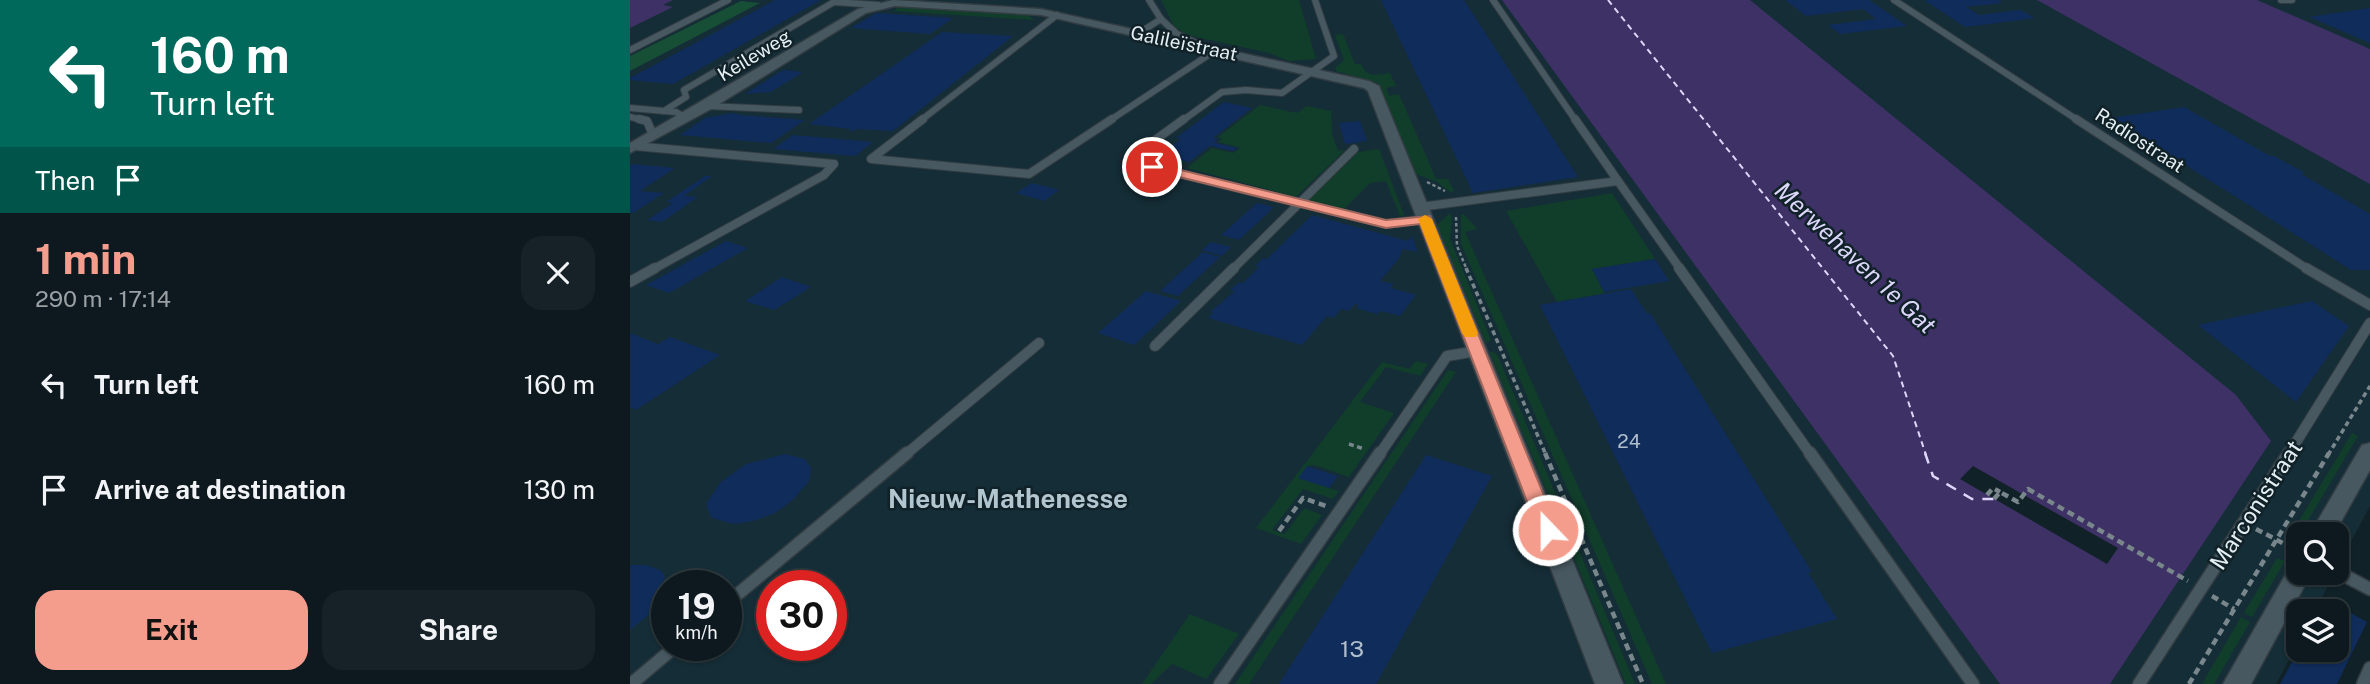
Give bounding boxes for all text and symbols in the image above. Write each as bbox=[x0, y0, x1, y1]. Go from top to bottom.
street label: Galileïstraat bbox=[1129, 21, 1239, 65]
street label: Keileweg bbox=[714, 25, 795, 85]
text: 160 m bbox=[150, 26, 290, 84]
icon: left bbox=[35, 28, 126, 119]
text: Turn left bbox=[150, 85, 275, 122]
street label: Radiostraat bbox=[2091, 103, 2189, 177]
pin bbox=[1122, 137, 1182, 197]
icon: arrive bbox=[1133, 148, 1171, 186]
icon: arrive bbox=[109, 161, 147, 199]
text: Then bbox=[35, 165, 95, 196]
water label: Merwehaven 1e Gat bbox=[1770, 176, 1942, 339]
text: 1 min bbox=[35, 234, 136, 283]
button: close bbox=[521, 236, 595, 310]
text: 290 m · 17:14 bbox=[35, 285, 171, 312]
icon: left bbox=[35, 366, 73, 404]
text: Turn left bbox=[94, 369, 199, 400]
text: 160 m bbox=[524, 369, 595, 400]
house number: 24 bbox=[1617, 430, 1641, 452]
street label: Marconistraat bbox=[2204, 435, 2307, 575]
icon: arrive bbox=[35, 471, 73, 509]
text: Arrive at destination bbox=[94, 474, 346, 505]
text: 130 m bbox=[523, 474, 595, 505]
district label: Nieuw-Mathenesse bbox=[888, 483, 1128, 514]
position arrow bbox=[1511, 493, 1585, 567]
map controls bbox=[2286, 522, 2349, 662]
button: search bbox=[2286, 522, 2349, 585]
speed limit sign: 30 bbox=[756, 570, 847, 661]
text: 19 bbox=[677, 586, 716, 627]
button: Exit bbox=[35, 590, 308, 670]
button: Share bbox=[322, 590, 595, 670]
button: layers bbox=[2286, 599, 2349, 662]
text: km/h bbox=[675, 622, 718, 643]
house number: 13 bbox=[1340, 635, 1364, 662]

